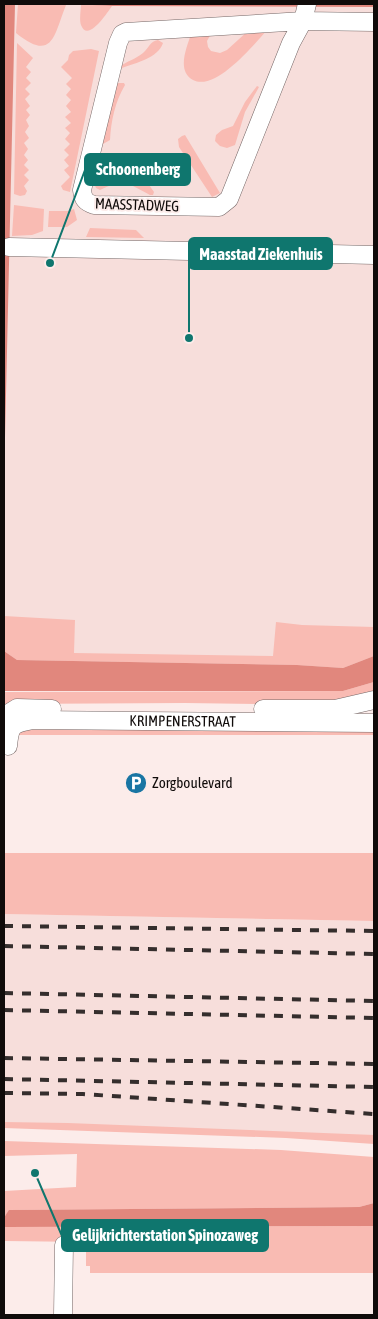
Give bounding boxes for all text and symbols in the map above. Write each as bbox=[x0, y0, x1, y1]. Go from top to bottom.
callout: Schoonenberg bbox=[85, 154, 190, 185]
text: Schoonenberg bbox=[96, 160, 180, 178]
street label: MAASSTADWEG bbox=[95, 195, 179, 214]
callout: Maasstad Ziekenhuis bbox=[189, 238, 332, 269]
text: Maasstad Ziekenhuis bbox=[199, 245, 323, 263]
street label: KRIMPENERSTRAAT bbox=[129, 712, 236, 730]
parking icon: Zorgboulevard bbox=[124, 771, 148, 795]
place label: Zorgboulevard bbox=[152, 774, 233, 791]
callout: Gelijkrichterstation Spinozaweg bbox=[62, 1220, 268, 1251]
text: Gelijkrichterstation Spinozaweg bbox=[72, 1226, 258, 1244]

